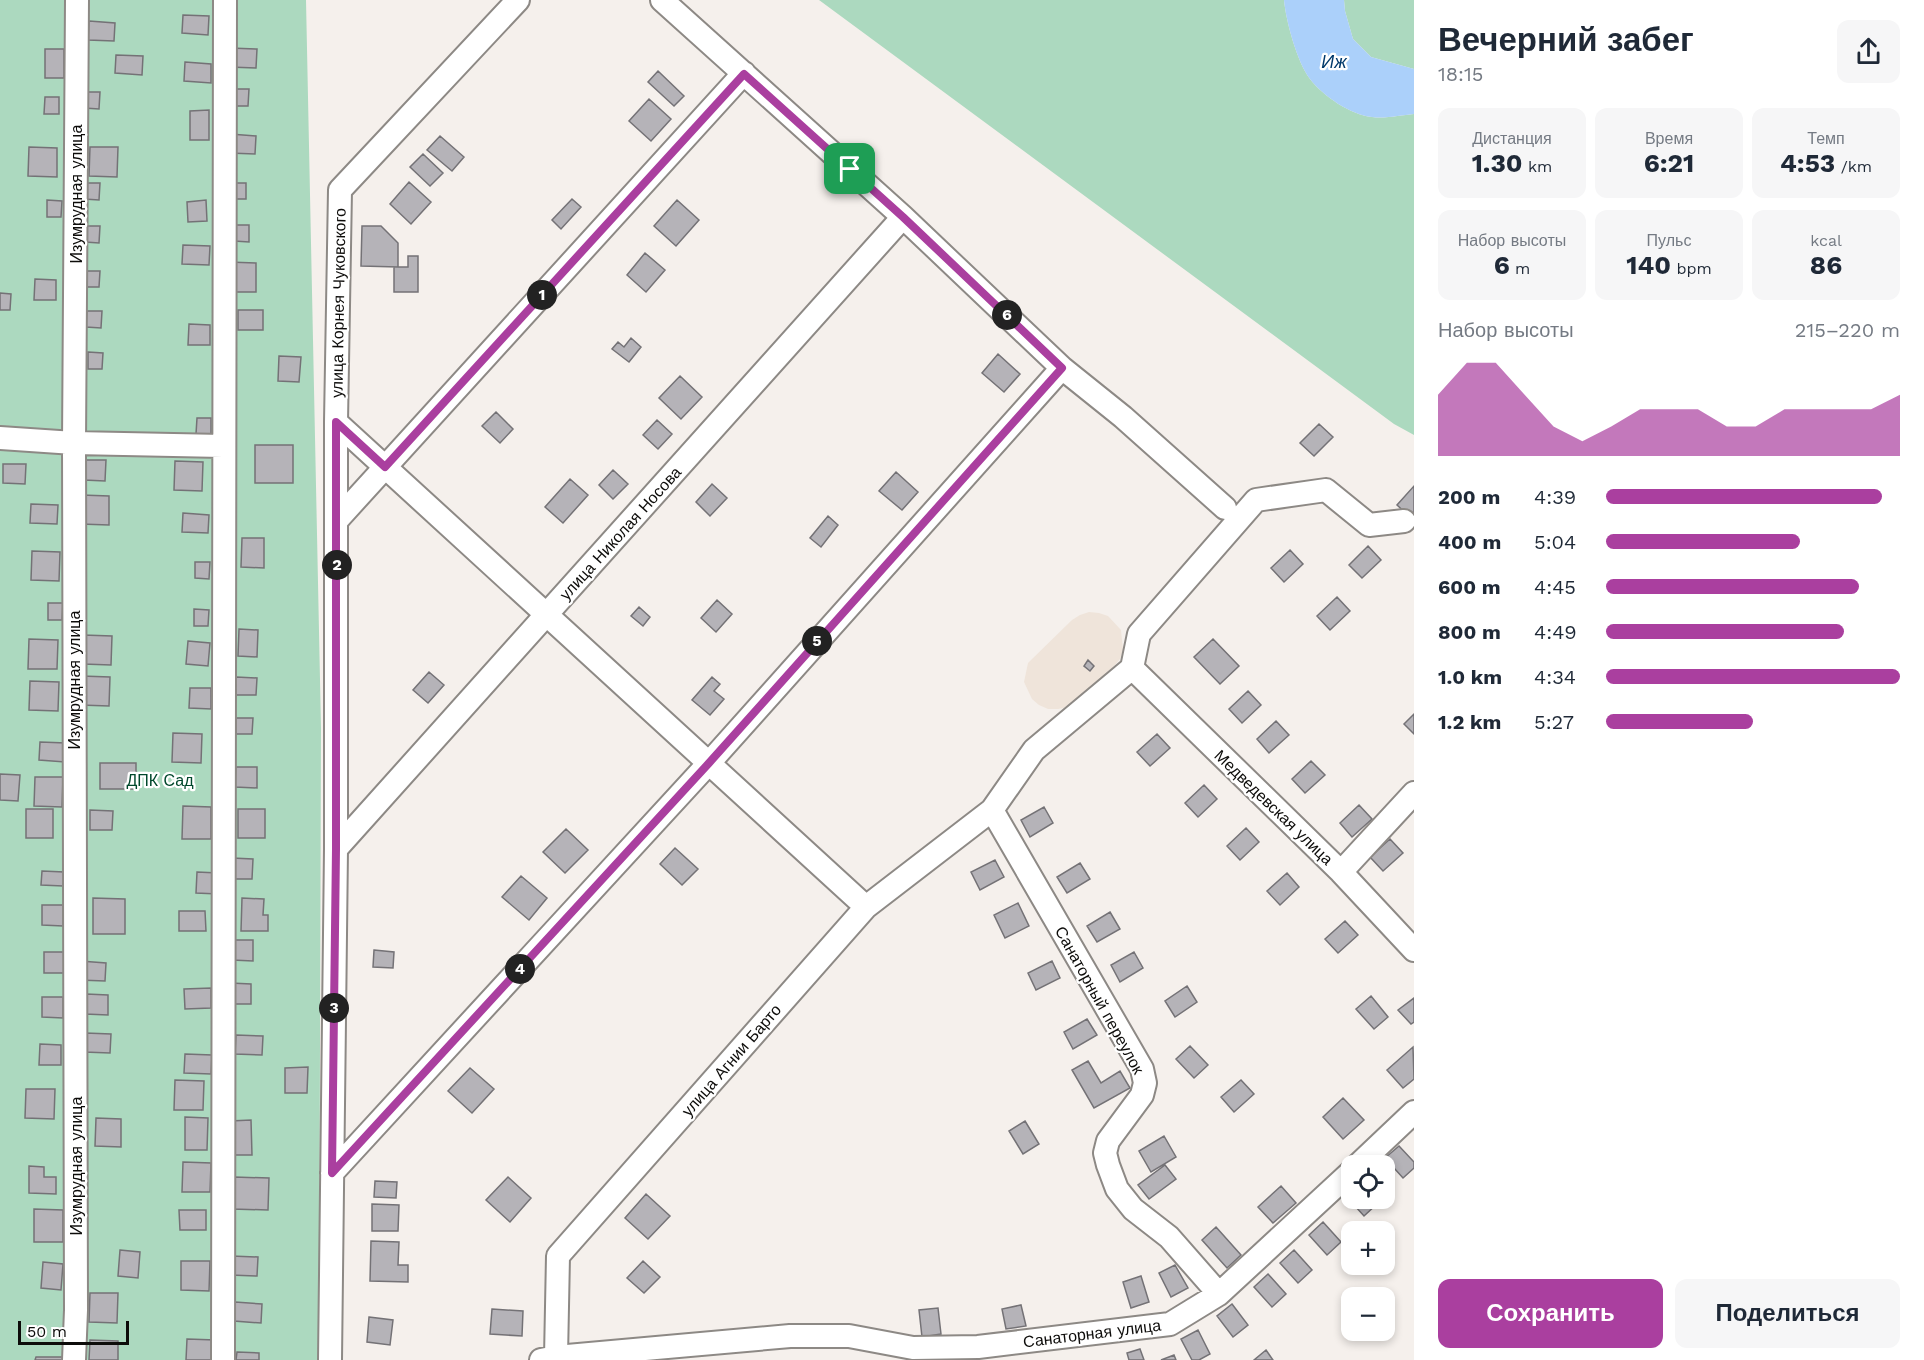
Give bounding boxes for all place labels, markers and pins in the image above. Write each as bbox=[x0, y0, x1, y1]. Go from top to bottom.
pin bbox=[824, 143, 875, 194]
pin: 1 bbox=[527, 280, 557, 310]
pin: 6 bbox=[992, 300, 1022, 330]
pin: 2 bbox=[322, 550, 352, 580]
pin: 5 bbox=[802, 626, 832, 656]
pin: 4 bbox=[505, 954, 535, 984]
pin: 3 bbox=[319, 993, 349, 1023]

